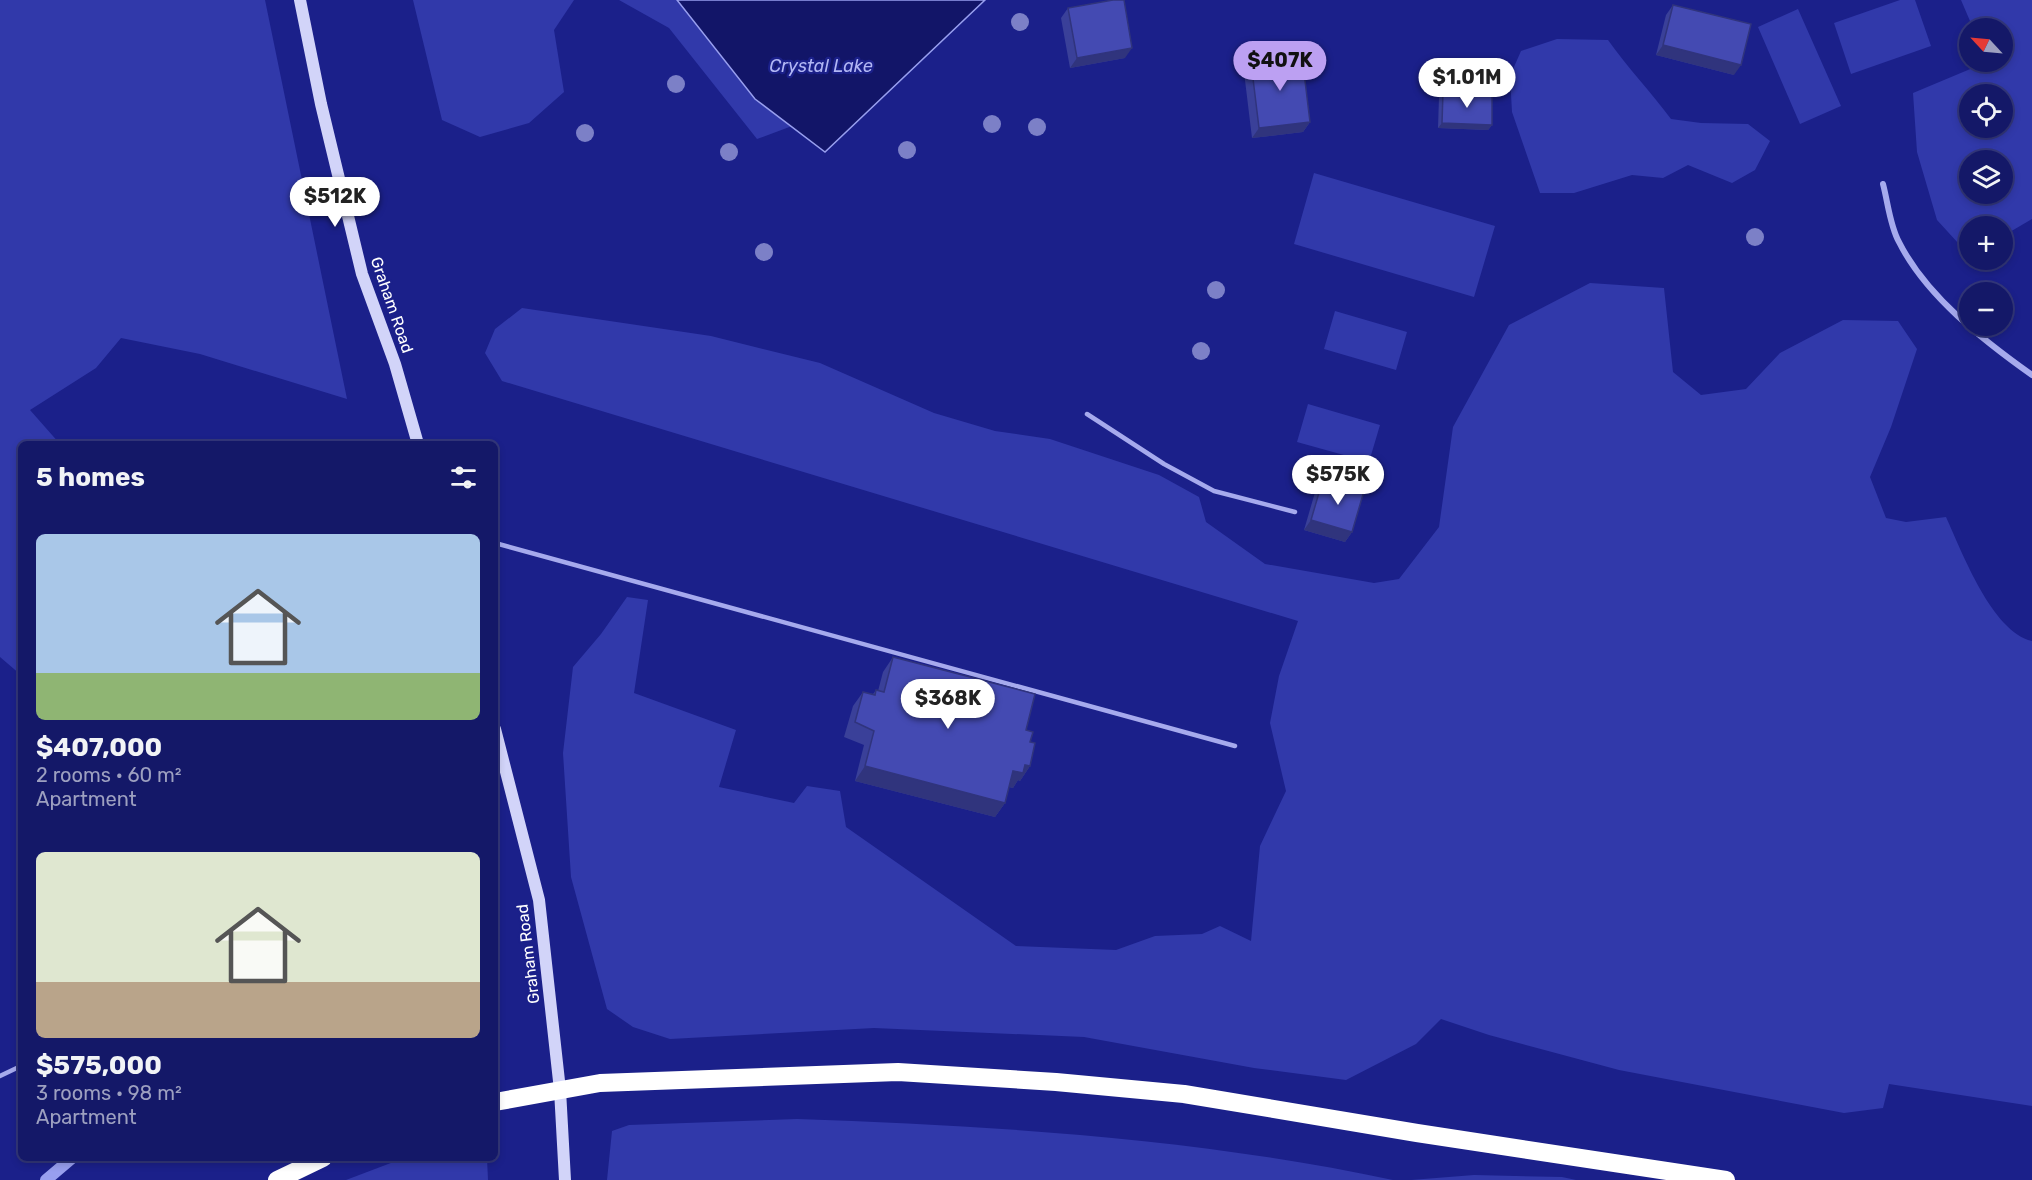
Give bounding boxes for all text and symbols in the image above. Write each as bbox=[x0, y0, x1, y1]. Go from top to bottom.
north arrow bbox=[1959, 18, 2013, 72]
map controls bbox=[1959, 18, 2013, 336]
pin: $407K bbox=[1238, 41, 1322, 92]
text: $407K bbox=[1247, 48, 1313, 72]
water label: Crystal Lake bbox=[769, 55, 873, 77]
pin: $1.01M bbox=[1418, 58, 1516, 109]
text: $1.01M bbox=[1433, 65, 1501, 89]
button: locate bbox=[1959, 84, 2013, 138]
button: layers bbox=[1959, 150, 2013, 204]
pin: $512K bbox=[293, 177, 377, 228]
text: $512K bbox=[304, 184, 366, 208]
button: + bbox=[1959, 216, 2013, 270]
street label: Graham Road bbox=[367, 254, 417, 356]
button: − bbox=[1959, 282, 2013, 336]
pin: $575K bbox=[1296, 455, 1380, 506]
icon: filters bbox=[447, 461, 480, 494]
text: 5 homes bbox=[36, 462, 145, 493]
text: $575K bbox=[1306, 462, 1370, 486]
icon: home bbox=[204, 573, 312, 681]
pin: $368K bbox=[906, 679, 990, 730]
text: $368K bbox=[915, 686, 981, 710]
text: $407,000 bbox=[36, 732, 162, 763]
text: 2 rooms · 60 m² bbox=[36, 763, 182, 787]
text: Apartment bbox=[36, 787, 137, 811]
icon: home bbox=[204, 891, 312, 999]
street label: Graham Road bbox=[512, 903, 544, 1005]
text: $575,000 bbox=[36, 1050, 162, 1081]
text: 3 rooms · 98 m² bbox=[36, 1081, 182, 1105]
text: Apartment bbox=[36, 1105, 137, 1129]

